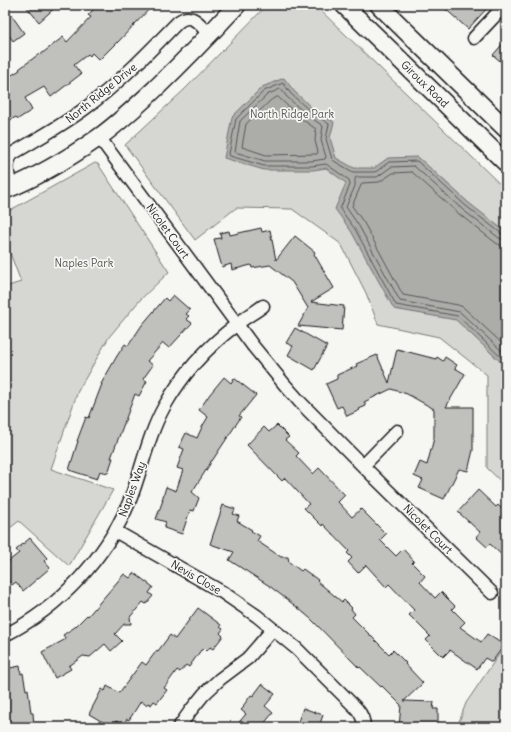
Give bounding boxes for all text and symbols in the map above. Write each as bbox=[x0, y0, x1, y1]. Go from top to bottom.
street label: Giroux Road bbox=[398, 58, 452, 111]
street label: North Ridge Drive bbox=[63, 60, 139, 126]
park label: North Ridge Park bbox=[250, 107, 334, 121]
street label: Nicolet Court bbox=[143, 201, 193, 261]
park label: Naples Park bbox=[55, 256, 114, 270]
street label: Naples Way bbox=[115, 459, 149, 519]
street label: Nicolet Court bbox=[400, 501, 456, 557]
street label: Nevis Close bbox=[168, 557, 224, 597]

